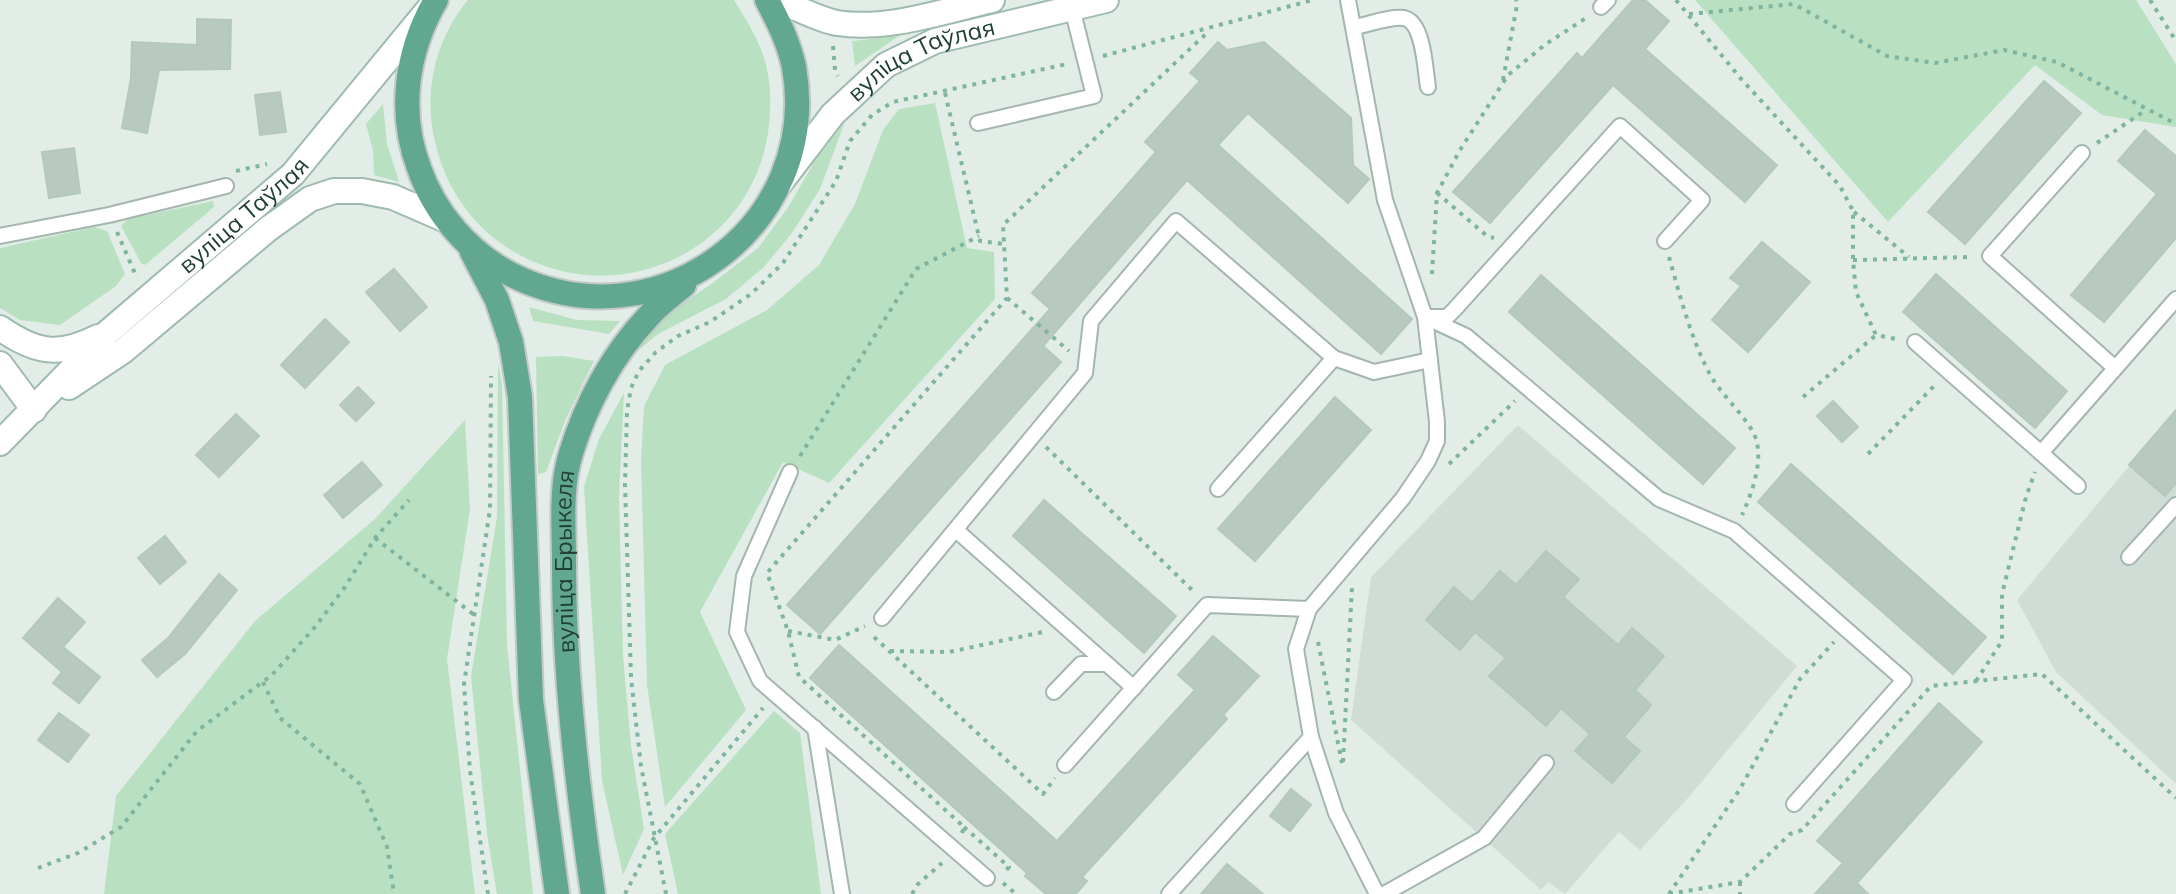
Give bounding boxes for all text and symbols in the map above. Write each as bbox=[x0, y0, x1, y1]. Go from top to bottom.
street label: вуліца Таўлая bbox=[840, 11, 998, 107]
street label: вуліца Таўлая bbox=[172, 151, 315, 279]
street label: вуліца Брыкеля bbox=[547, 468, 581, 654]

